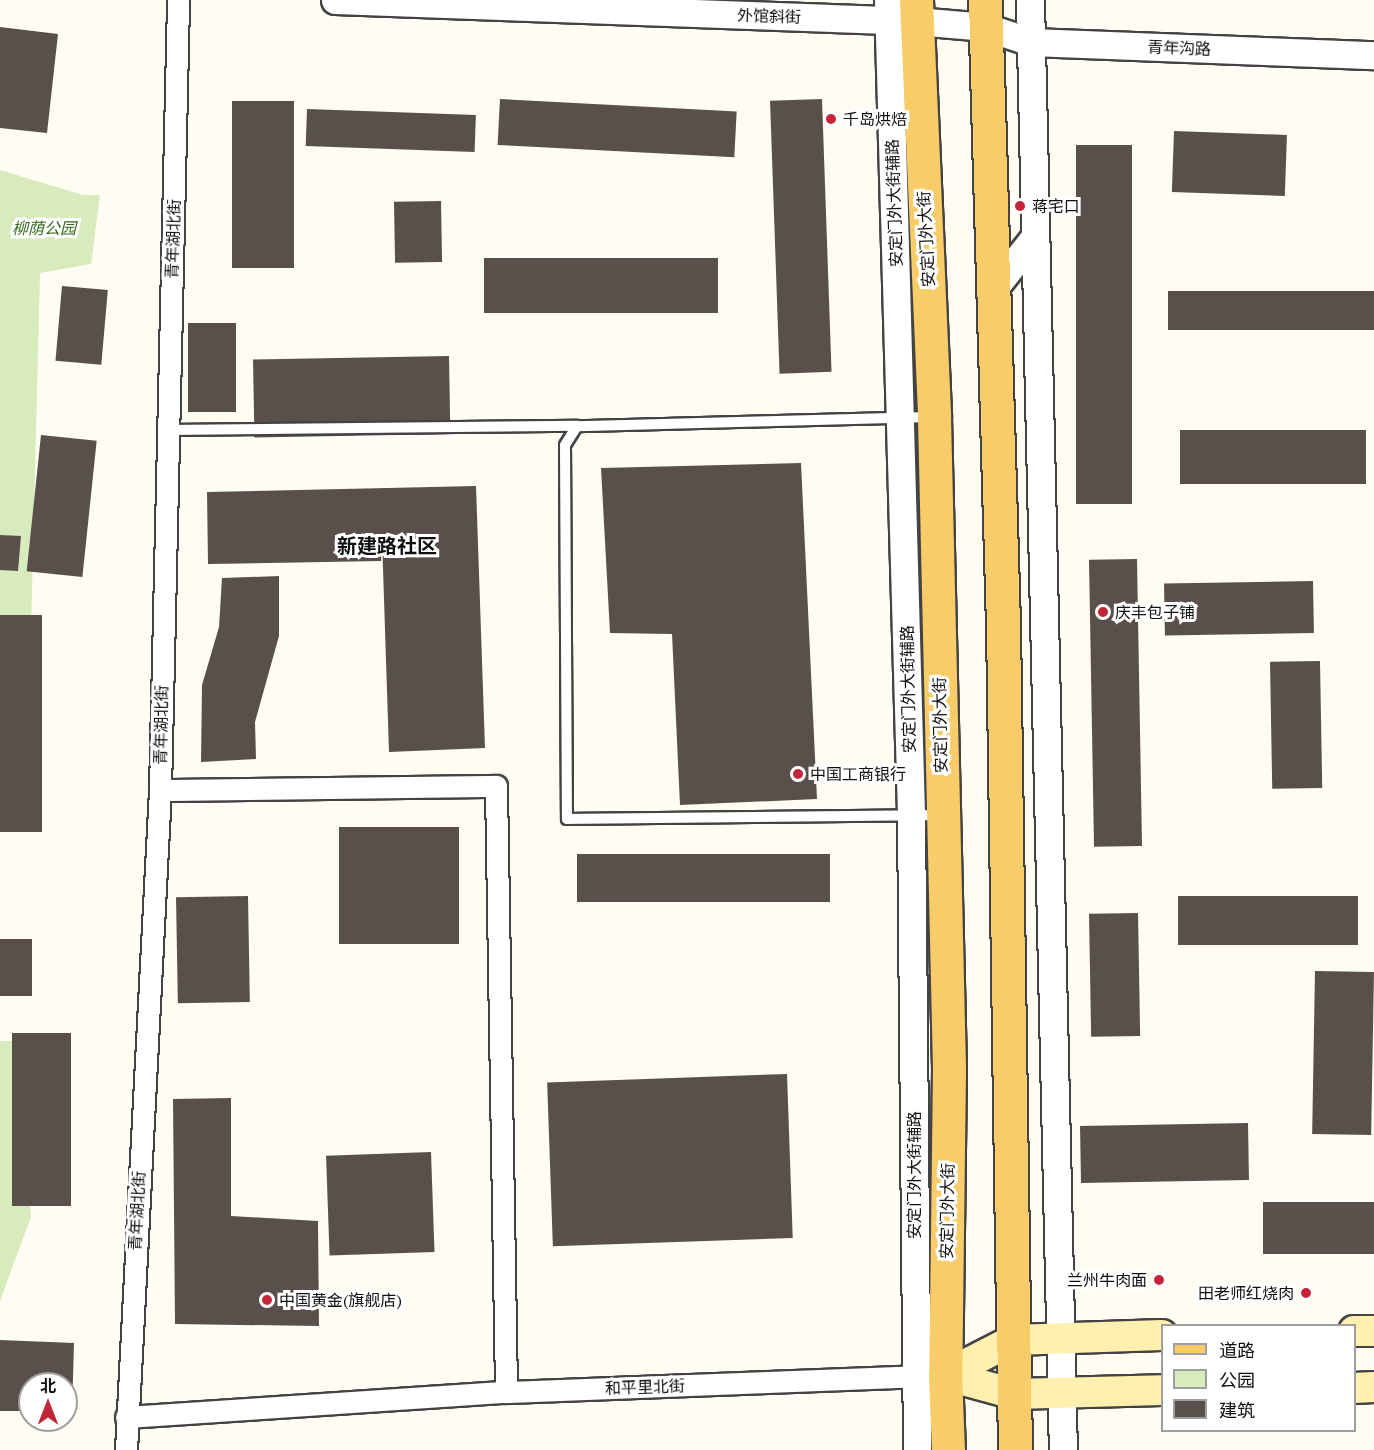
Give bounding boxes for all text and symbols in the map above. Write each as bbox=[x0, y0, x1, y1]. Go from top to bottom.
street label: 外馆斜街 bbox=[737, 5, 801, 27]
street label: 青年沟路 bbox=[1147, 37, 1211, 59]
place label: 千岛烘焙 bbox=[843, 109, 907, 129]
marker: 千岛烘焙 bbox=[824, 112, 838, 126]
street label: 安定门外大街辅路 bbox=[882, 139, 906, 267]
street label: 安定门外大街 bbox=[914, 191, 938, 287]
place label: 蒋宅口 bbox=[1032, 196, 1080, 216]
street label: 青年湖北街 bbox=[162, 199, 184, 279]
marker: 蒋宅口 bbox=[1013, 199, 1027, 213]
park label: 柳荫公园 bbox=[12, 218, 76, 238]
district label: 新建路社区 bbox=[337, 533, 437, 557]
place label: 庆丰包子铺 bbox=[1115, 602, 1195, 622]
marker: 庆丰包子铺 bbox=[1096, 605, 1110, 619]
street label: 安定门外大街辅路 bbox=[897, 625, 919, 753]
street label: 安定门外大街 bbox=[930, 677, 950, 773]
street label: 青年湖北街 bbox=[151, 685, 171, 765]
place label: 中国工商银行 bbox=[810, 764, 906, 784]
marker: 中国工商银行 bbox=[791, 767, 805, 781]
street label: 安定门外大街辅路 bbox=[904, 1111, 924, 1239]
street label: 安定门外大街 bbox=[937, 1163, 957, 1259]
street label: 青年湖北街 bbox=[125, 1171, 149, 1251]
place label: 兰州牛肉面 bbox=[1067, 1270, 1147, 1290]
marker: 兰州牛肉面 bbox=[1152, 1273, 1166, 1287]
place label: 田老师红烧肉 bbox=[1198, 1283, 1294, 1303]
marker: 田老师红烧肉 bbox=[1299, 1286, 1313, 1300]
place label: 中国黄金(旗舰店) bbox=[279, 1290, 402, 1310]
marker: 中国黄金(旗舰店) bbox=[260, 1293, 274, 1307]
legend bbox=[1161, 1324, 1356, 1432]
text: 道路 bbox=[1219, 1338, 1255, 1362]
text: 公园 bbox=[1219, 1368, 1255, 1392]
north arrow bbox=[18, 1372, 78, 1432]
text: 北 bbox=[40, 1375, 56, 1397]
street label: 和平里北街 bbox=[605, 1376, 685, 1398]
text: 建筑 bbox=[1219, 1398, 1255, 1422]

